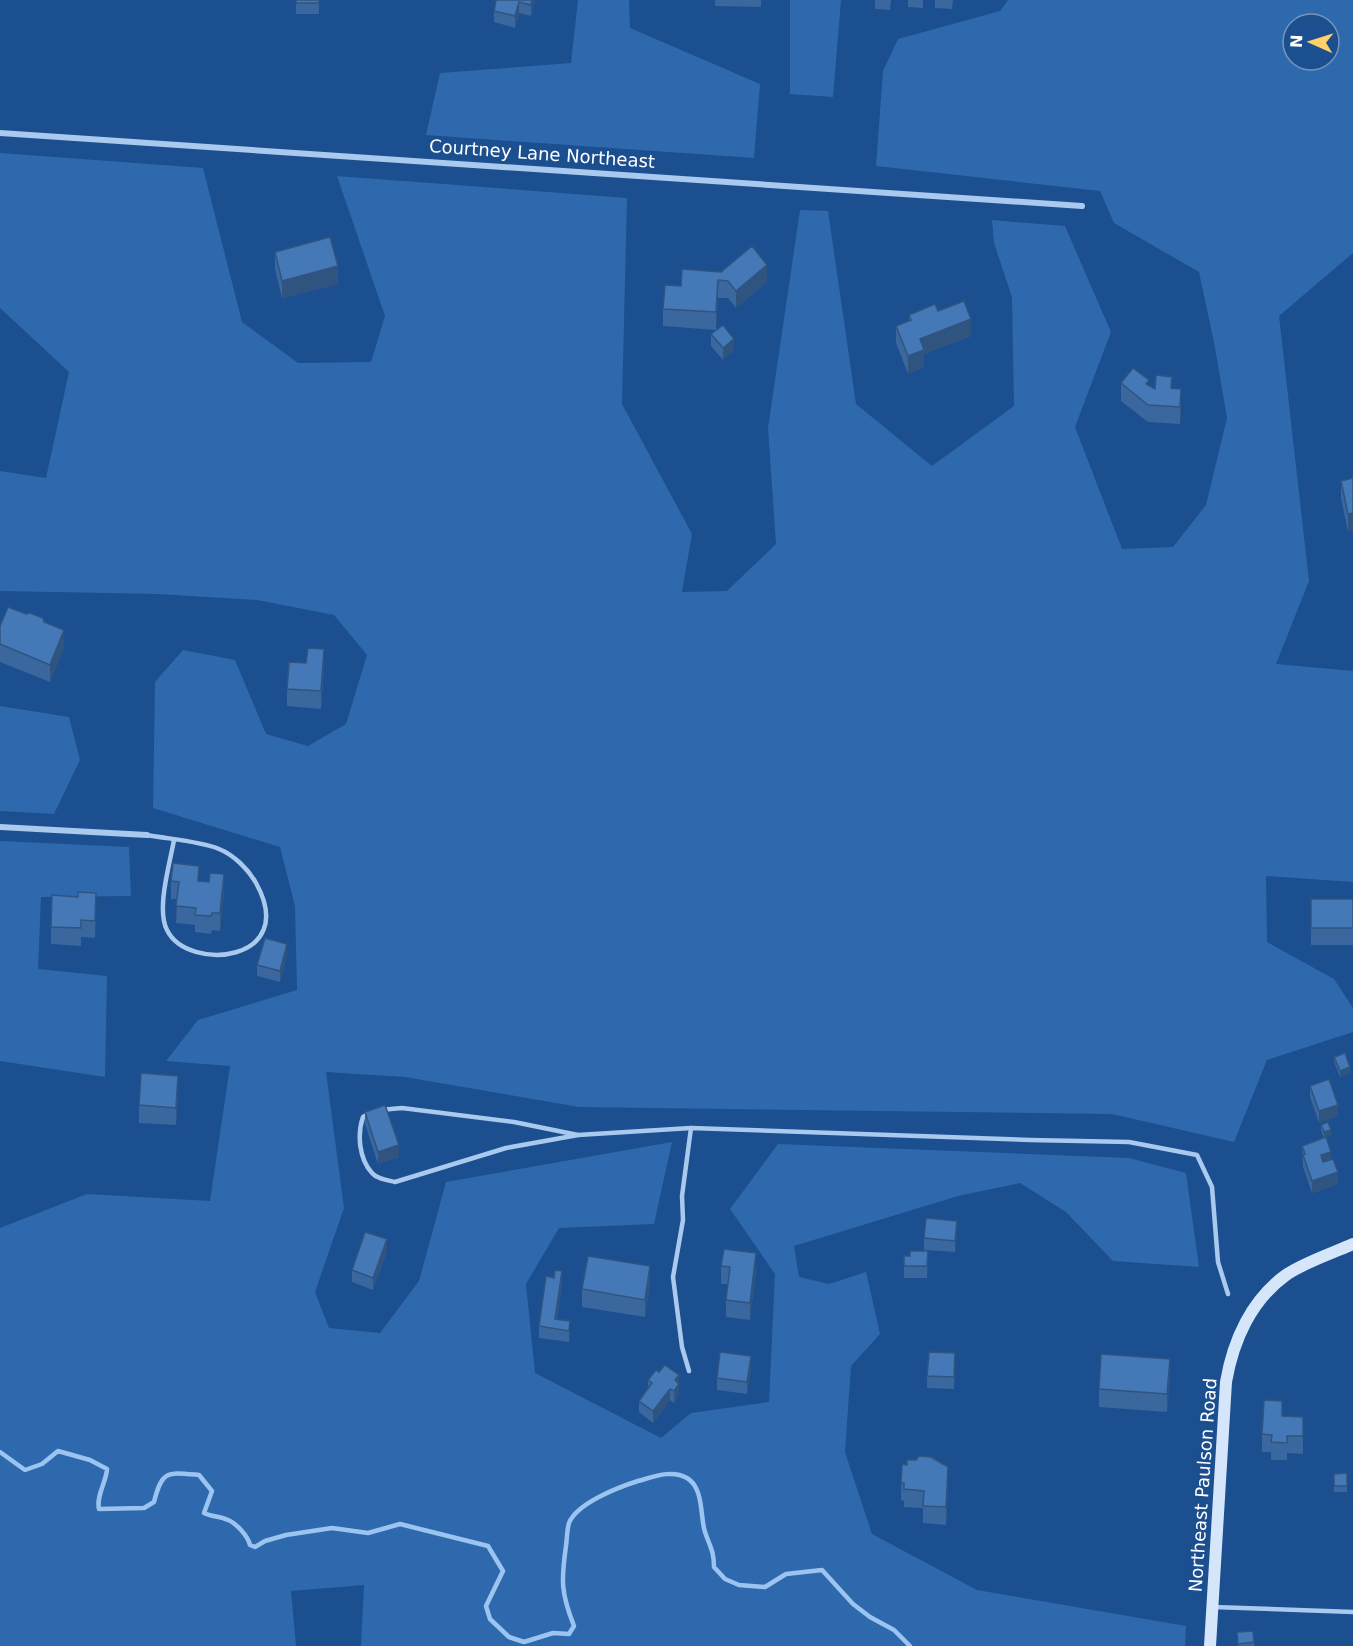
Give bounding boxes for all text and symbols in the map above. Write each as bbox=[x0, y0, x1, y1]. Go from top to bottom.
north arrow bbox=[1281, 12, 1341, 72]
text: N bbox=[1287, 34, 1306, 48]
street label: Courtney Lane Northeast bbox=[428, 135, 656, 172]
street label: Northeast Paulson Road bbox=[1185, 1377, 1220, 1593]

